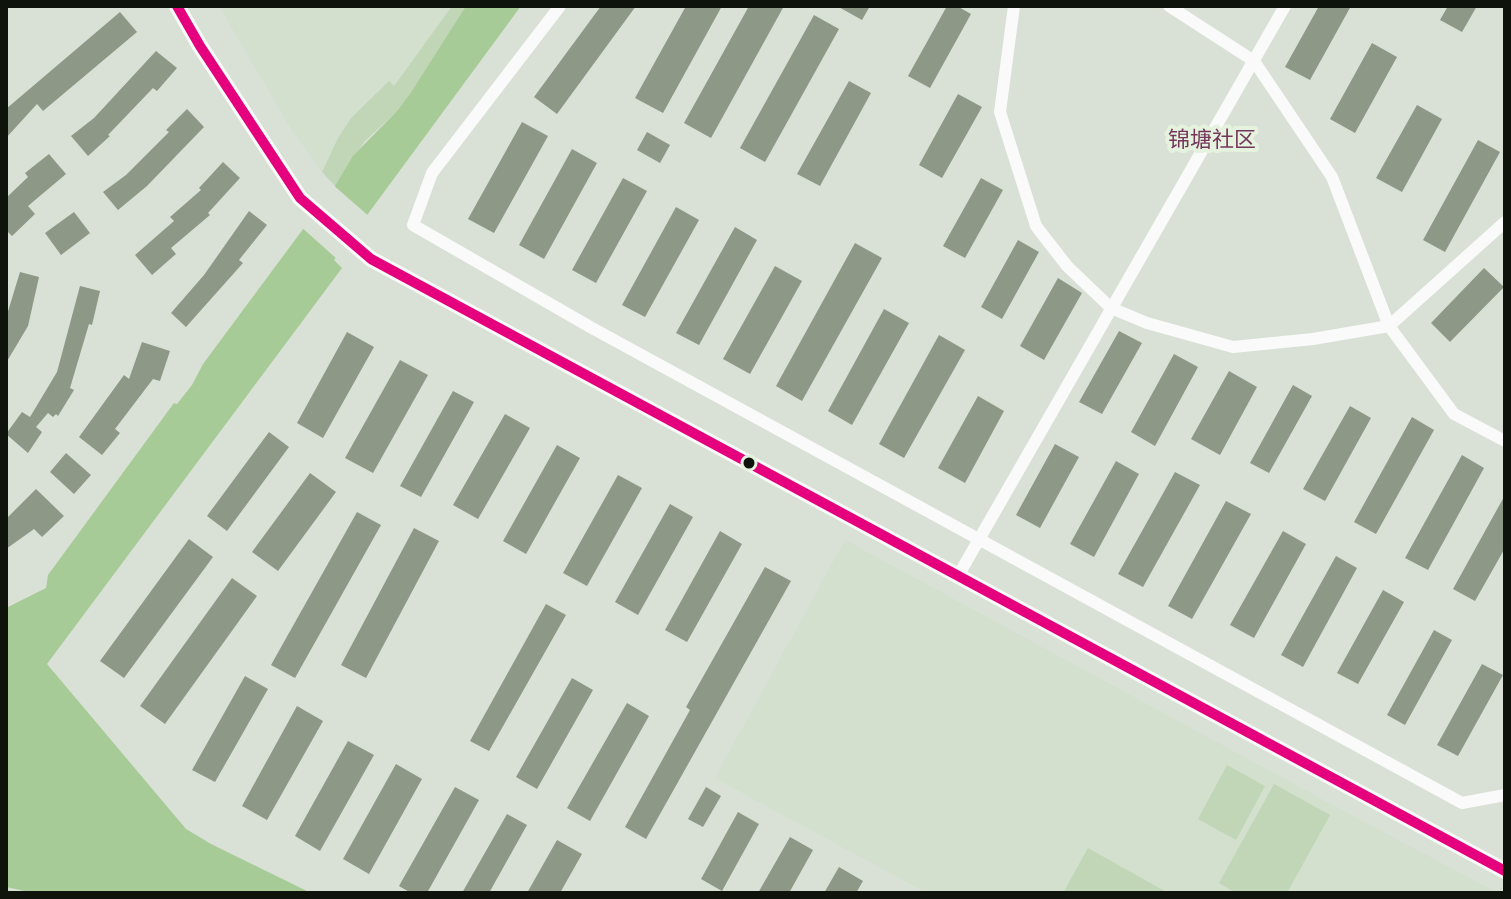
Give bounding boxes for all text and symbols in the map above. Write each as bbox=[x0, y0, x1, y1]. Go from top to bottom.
district label: 锦塘社区 bbox=[1168, 128, 1256, 154]
unlabelled marker bbox=[741, 455, 757, 471]

